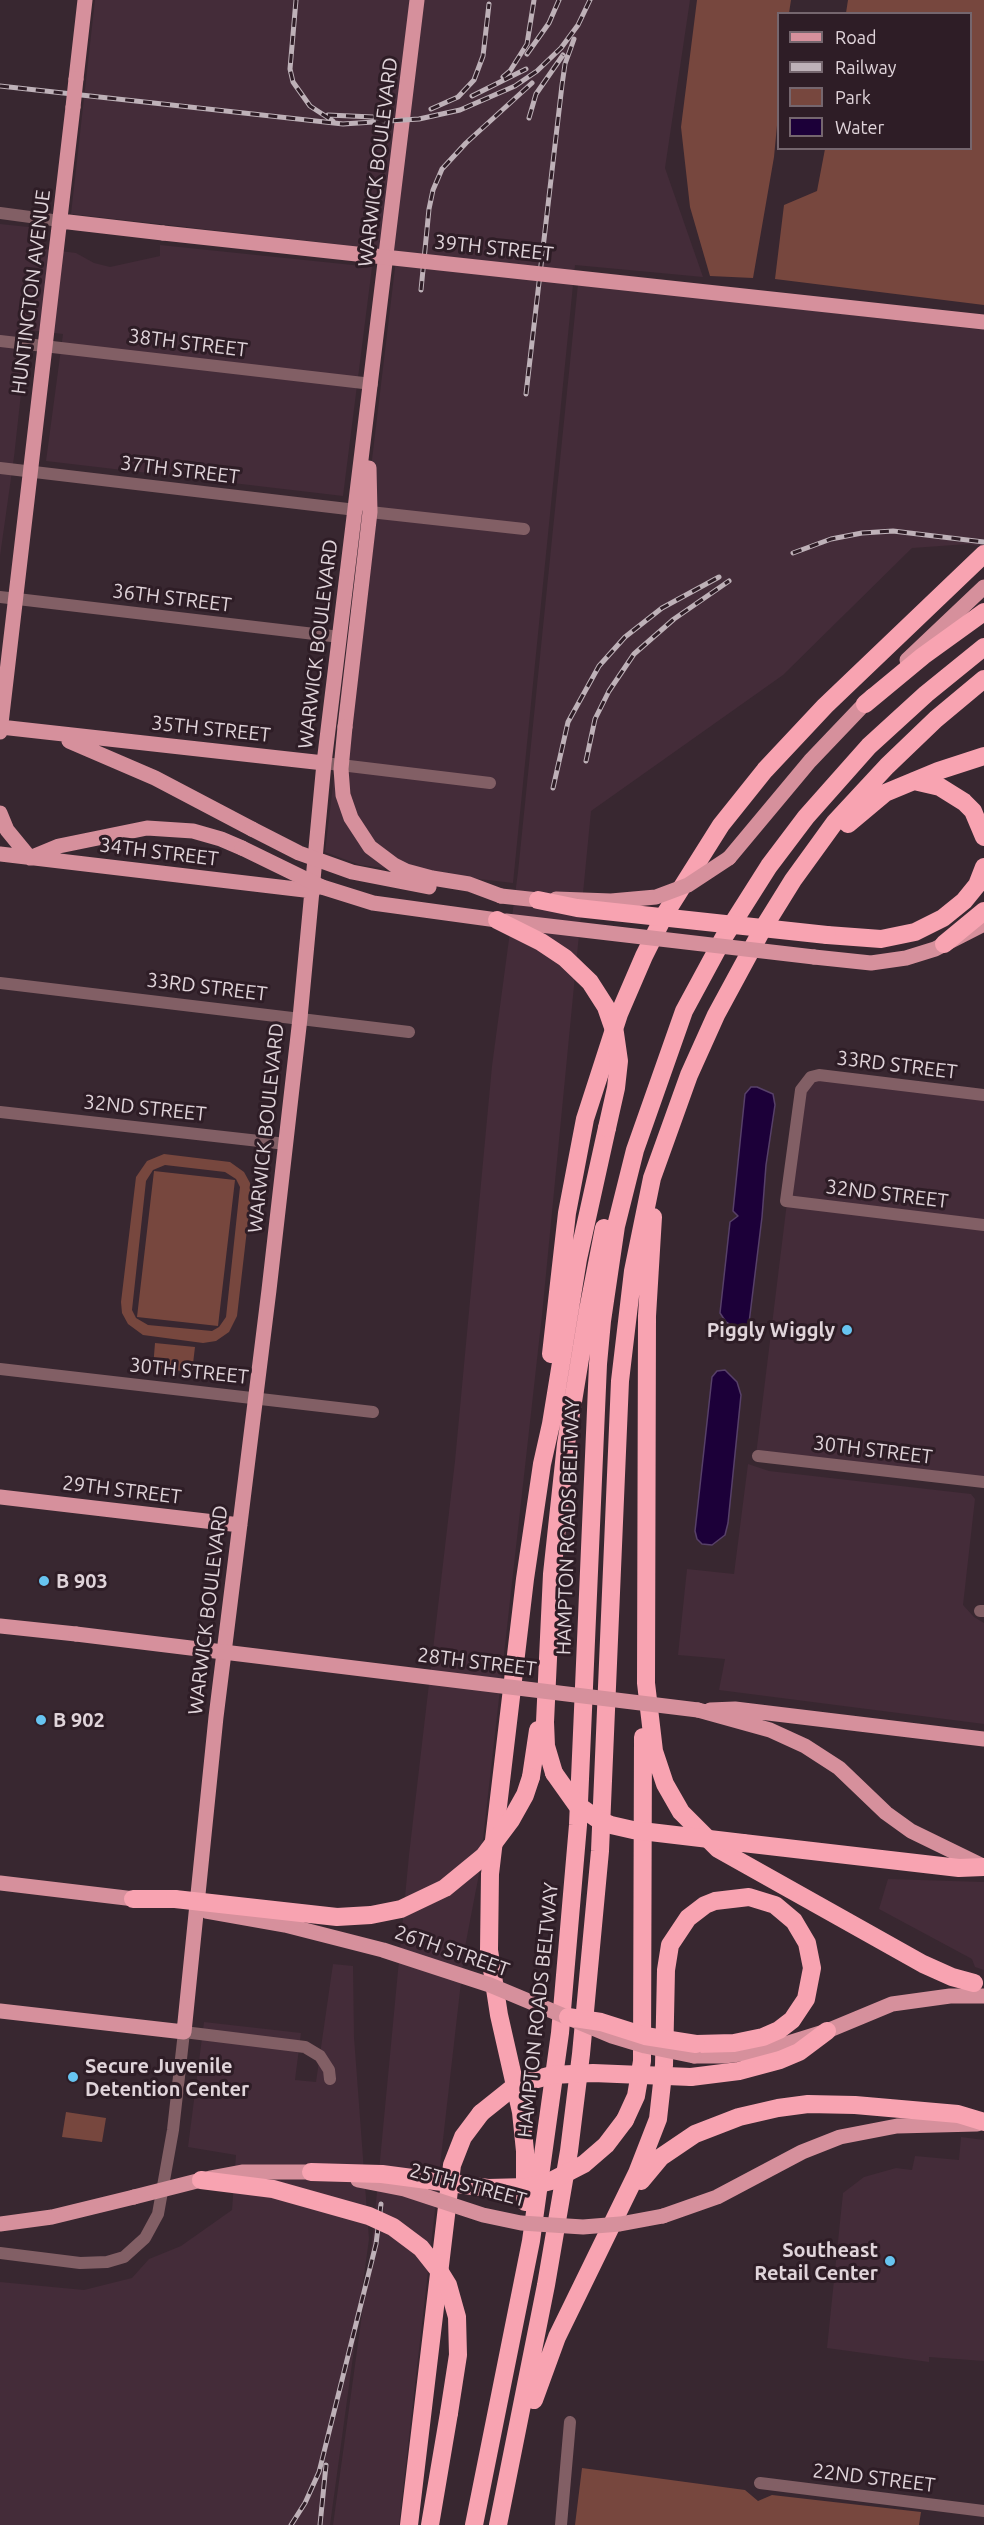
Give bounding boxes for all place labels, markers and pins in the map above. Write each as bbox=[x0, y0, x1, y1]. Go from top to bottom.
place label: Piggly Wiggly bbox=[707, 1318, 835, 1342]
marker: Piggly Wiggly bbox=[840, 1323, 854, 1337]
place label: B 903 bbox=[56, 1569, 108, 1593]
marker: B 903 bbox=[37, 1574, 51, 1588]
place label: B 902 bbox=[53, 1708, 105, 1732]
marker: B 902 bbox=[34, 1713, 48, 1727]
place label: Secure Juvenile Detention Center bbox=[85, 2054, 249, 2101]
marker: Secure Juvenile Detention Center bbox=[66, 2070, 80, 2084]
place label: Southeast Retail Center bbox=[754, 2238, 878, 2285]
marker: Southeast Retail Center bbox=[883, 2254, 897, 2268]

